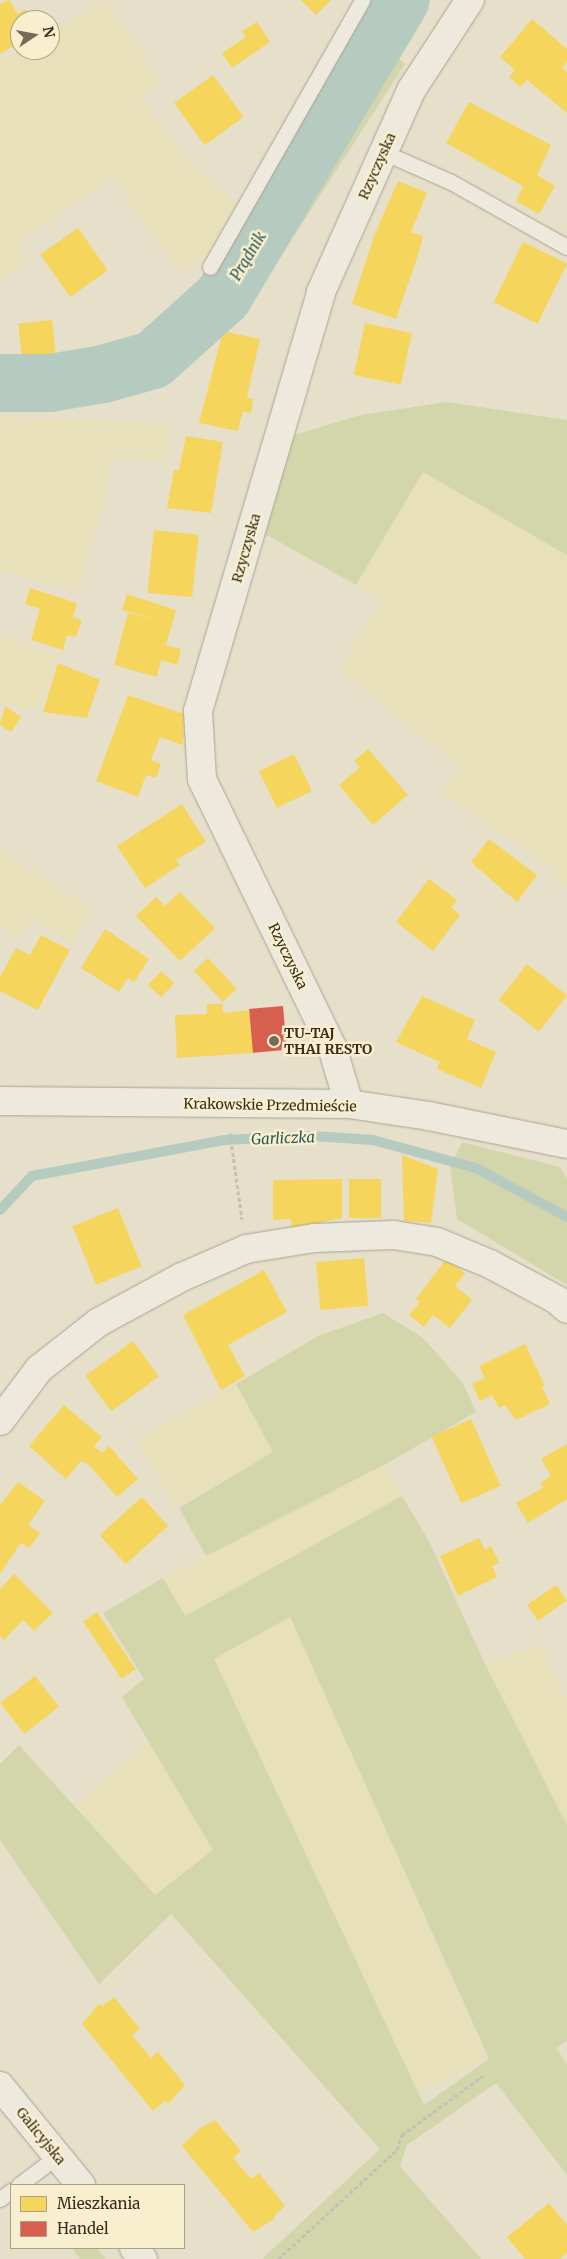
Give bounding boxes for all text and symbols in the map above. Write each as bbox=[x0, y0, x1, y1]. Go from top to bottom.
north arrow bbox=[10, 10, 60, 60]
text: N bbox=[39, 25, 59, 39]
street label: Rzyczyska bbox=[355, 130, 399, 202]
water label: Prądnik bbox=[226, 228, 270, 284]
street label: Rzyczyska bbox=[228, 511, 264, 585]
street label: Rzyczyska bbox=[265, 920, 311, 992]
place label: TU-TAJ THAI RESTO bbox=[284, 1025, 372, 1058]
marker: TU-TAJ THAI RESTO bbox=[268, 1035, 280, 1047]
street label: Krakowskie Przedmieście bbox=[183, 1095, 357, 1115]
water label: Garliczka bbox=[251, 1128, 315, 1148]
street label: Galicyjska bbox=[13, 2104, 69, 2168]
legend bbox=[10, 2184, 185, 2249]
text: Mieszkania bbox=[57, 2194, 140, 2213]
text: Handel bbox=[57, 2219, 109, 2238]

